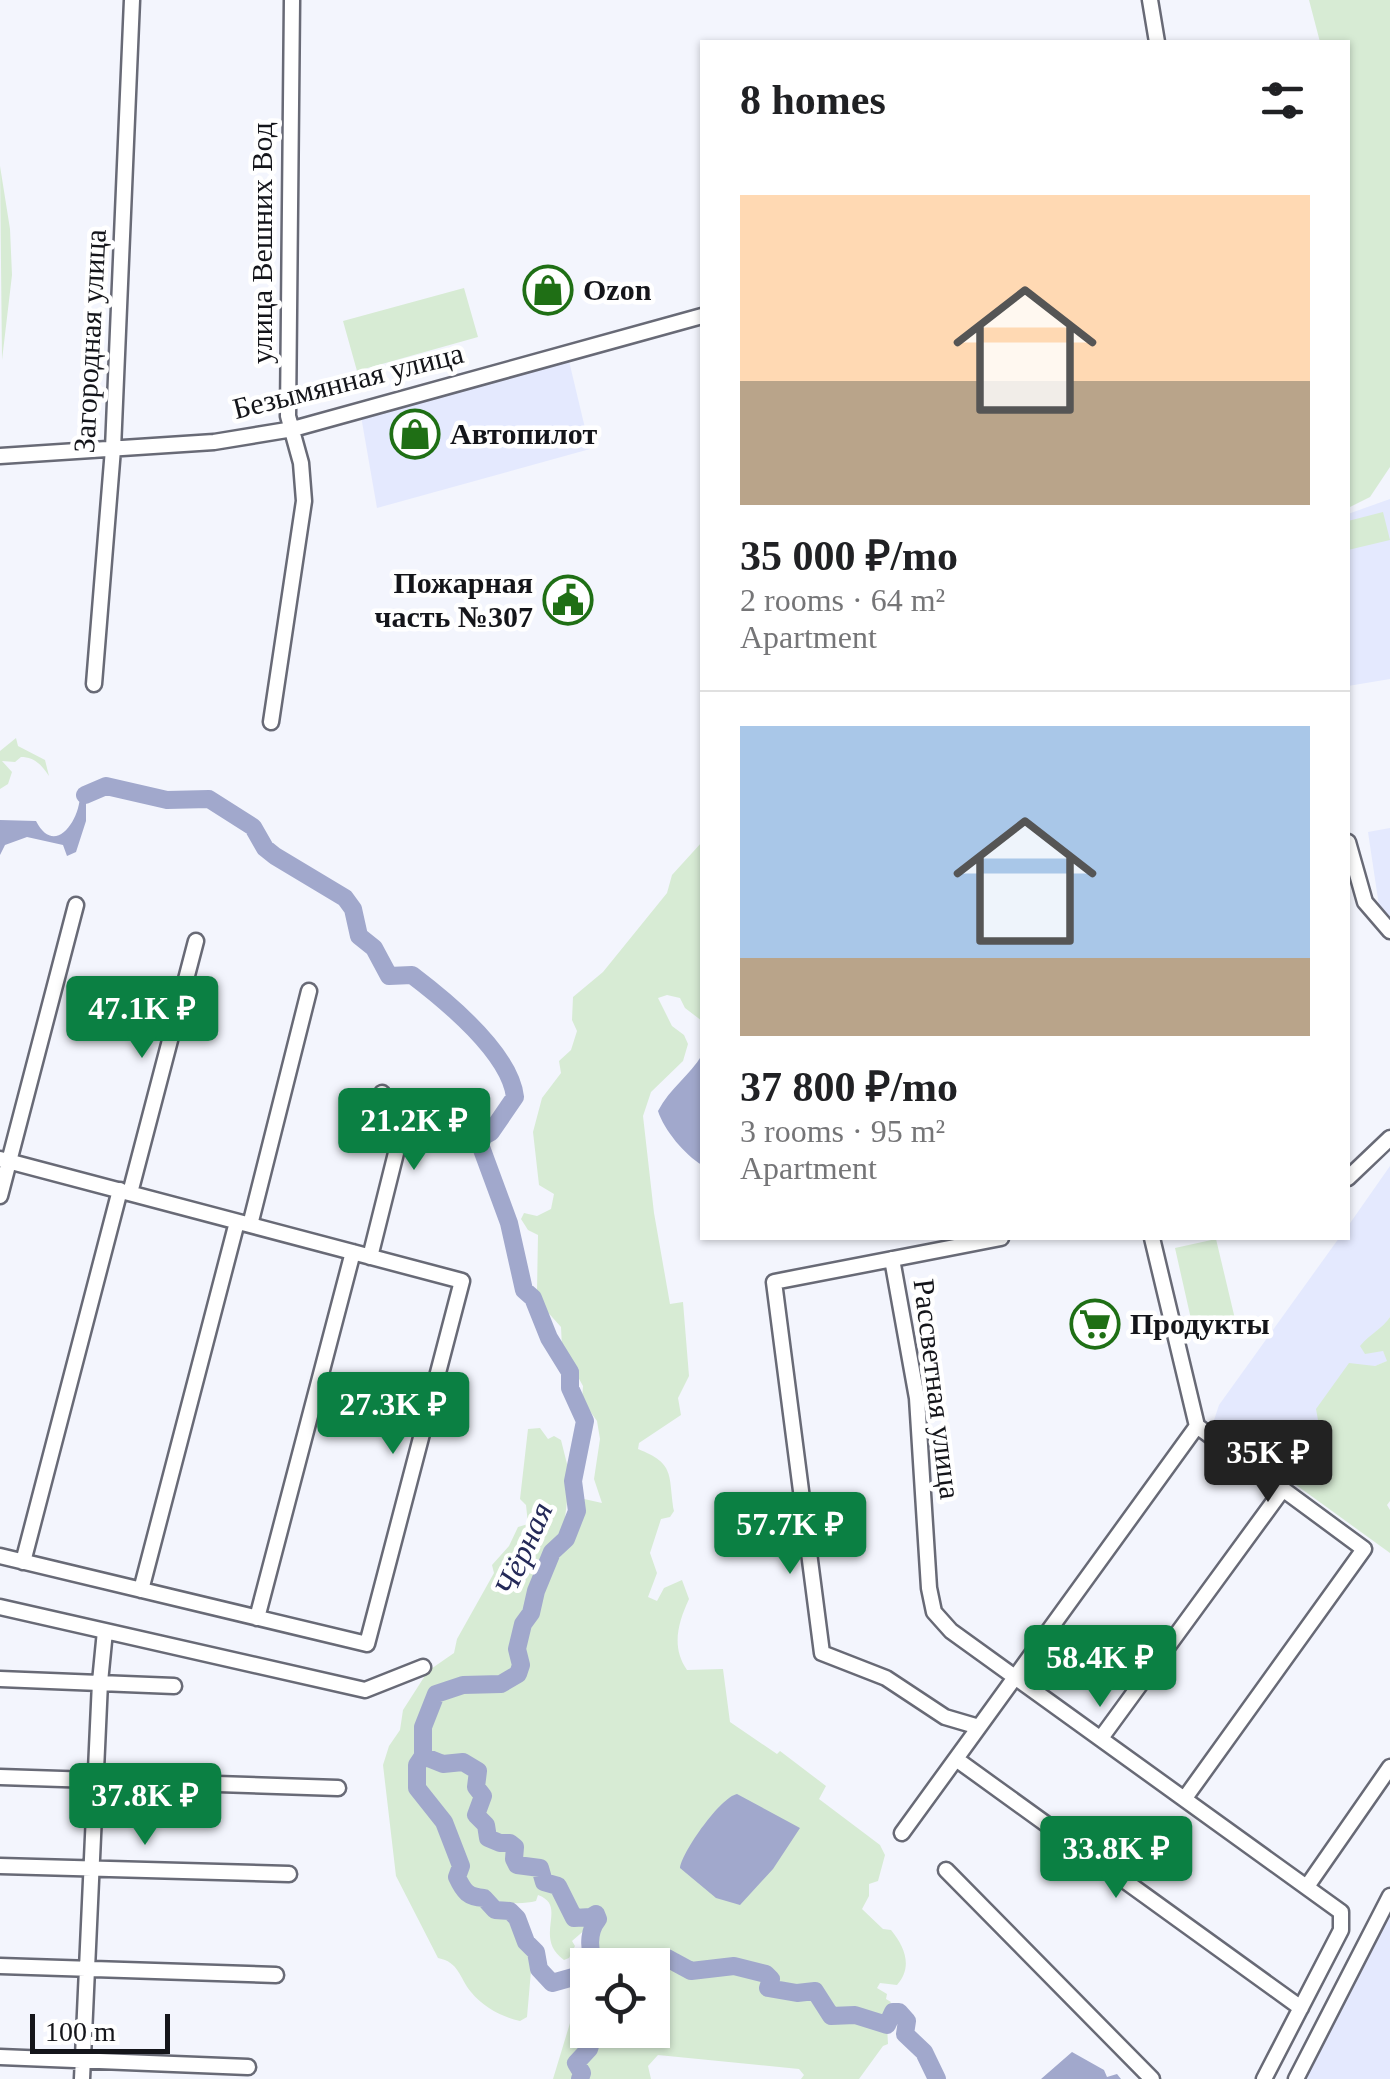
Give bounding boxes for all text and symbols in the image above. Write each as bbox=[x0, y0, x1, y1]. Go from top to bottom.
icon: filters bbox=[1255, 73, 1310, 128]
text: 8 homes bbox=[740, 77, 886, 123]
street label: улица Вешних Вод bbox=[245, 122, 278, 364]
street label: Загородная улица bbox=[67, 228, 112, 454]
icon: home bbox=[935, 260, 1115, 440]
shop icon: Ozon bbox=[522, 264, 574, 316]
place label: Ozon bbox=[583, 273, 652, 306]
street label: Безымянная улица bbox=[229, 336, 467, 425]
shop icon: Автопилот bbox=[389, 408, 441, 460]
place label: Автопилот bbox=[450, 417, 597, 450]
text: 35 000 ₽/mo bbox=[740, 533, 958, 579]
place label: Пожарная часть №307 bbox=[375, 566, 533, 633]
public building icon: Пожарная часть №307 bbox=[542, 574, 594, 626]
text: 2 rooms · 64 m² bbox=[740, 582, 945, 618]
text: Apartment bbox=[740, 619, 877, 655]
icon: home bbox=[935, 791, 1115, 971]
pin: 47.1K ₽ bbox=[50, 976, 234, 1061]
text: 47.1K ₽ bbox=[88, 990, 196, 1026]
text: 37 800 ₽/mo bbox=[740, 1064, 958, 1110]
pin: 21.2K ₽ bbox=[322, 1088, 506, 1173]
text: 21.2K ₽ bbox=[360, 1102, 468, 1138]
text: 3 rooms · 95 m² bbox=[740, 1113, 945, 1149]
text: Apartment bbox=[740, 1150, 877, 1186]
street label: Рассветная улица bbox=[908, 1277, 967, 1501]
supermarket icon: Продукты bbox=[1069, 1298, 1121, 1350]
place label: Продукты bbox=[1130, 1307, 1270, 1340]
pin: 27.3K ₽ bbox=[301, 1372, 485, 1457]
text: 27.3K ₽ bbox=[339, 1386, 447, 1422]
pin: 35K ₽ bbox=[1198, 1420, 1338, 1505]
text: 35K ₽ bbox=[1226, 1434, 1310, 1470]
pin: 57.7K ₽ bbox=[698, 1492, 882, 1577]
water label: Чёрная bbox=[486, 1496, 560, 1602]
text: 57.7K ₽ bbox=[736, 1506, 844, 1542]
pin: 58.4K ₽ bbox=[1008, 1625, 1192, 1710]
text: 58.4K ₽ bbox=[1046, 1639, 1154, 1675]
pin: 37.8K ₽ bbox=[53, 1763, 237, 1848]
text: 37.8K ₽ bbox=[91, 1777, 199, 1813]
pin: 33.8K ₽ bbox=[1024, 1816, 1208, 1901]
text: 33.8K ₽ bbox=[1062, 1830, 1170, 1866]
map controls bbox=[570, 1948, 670, 2048]
button: locate bbox=[570, 1948, 670, 2048]
scale bar bbox=[30, 2009, 170, 2054]
text: 100 m bbox=[45, 2016, 116, 2047]

